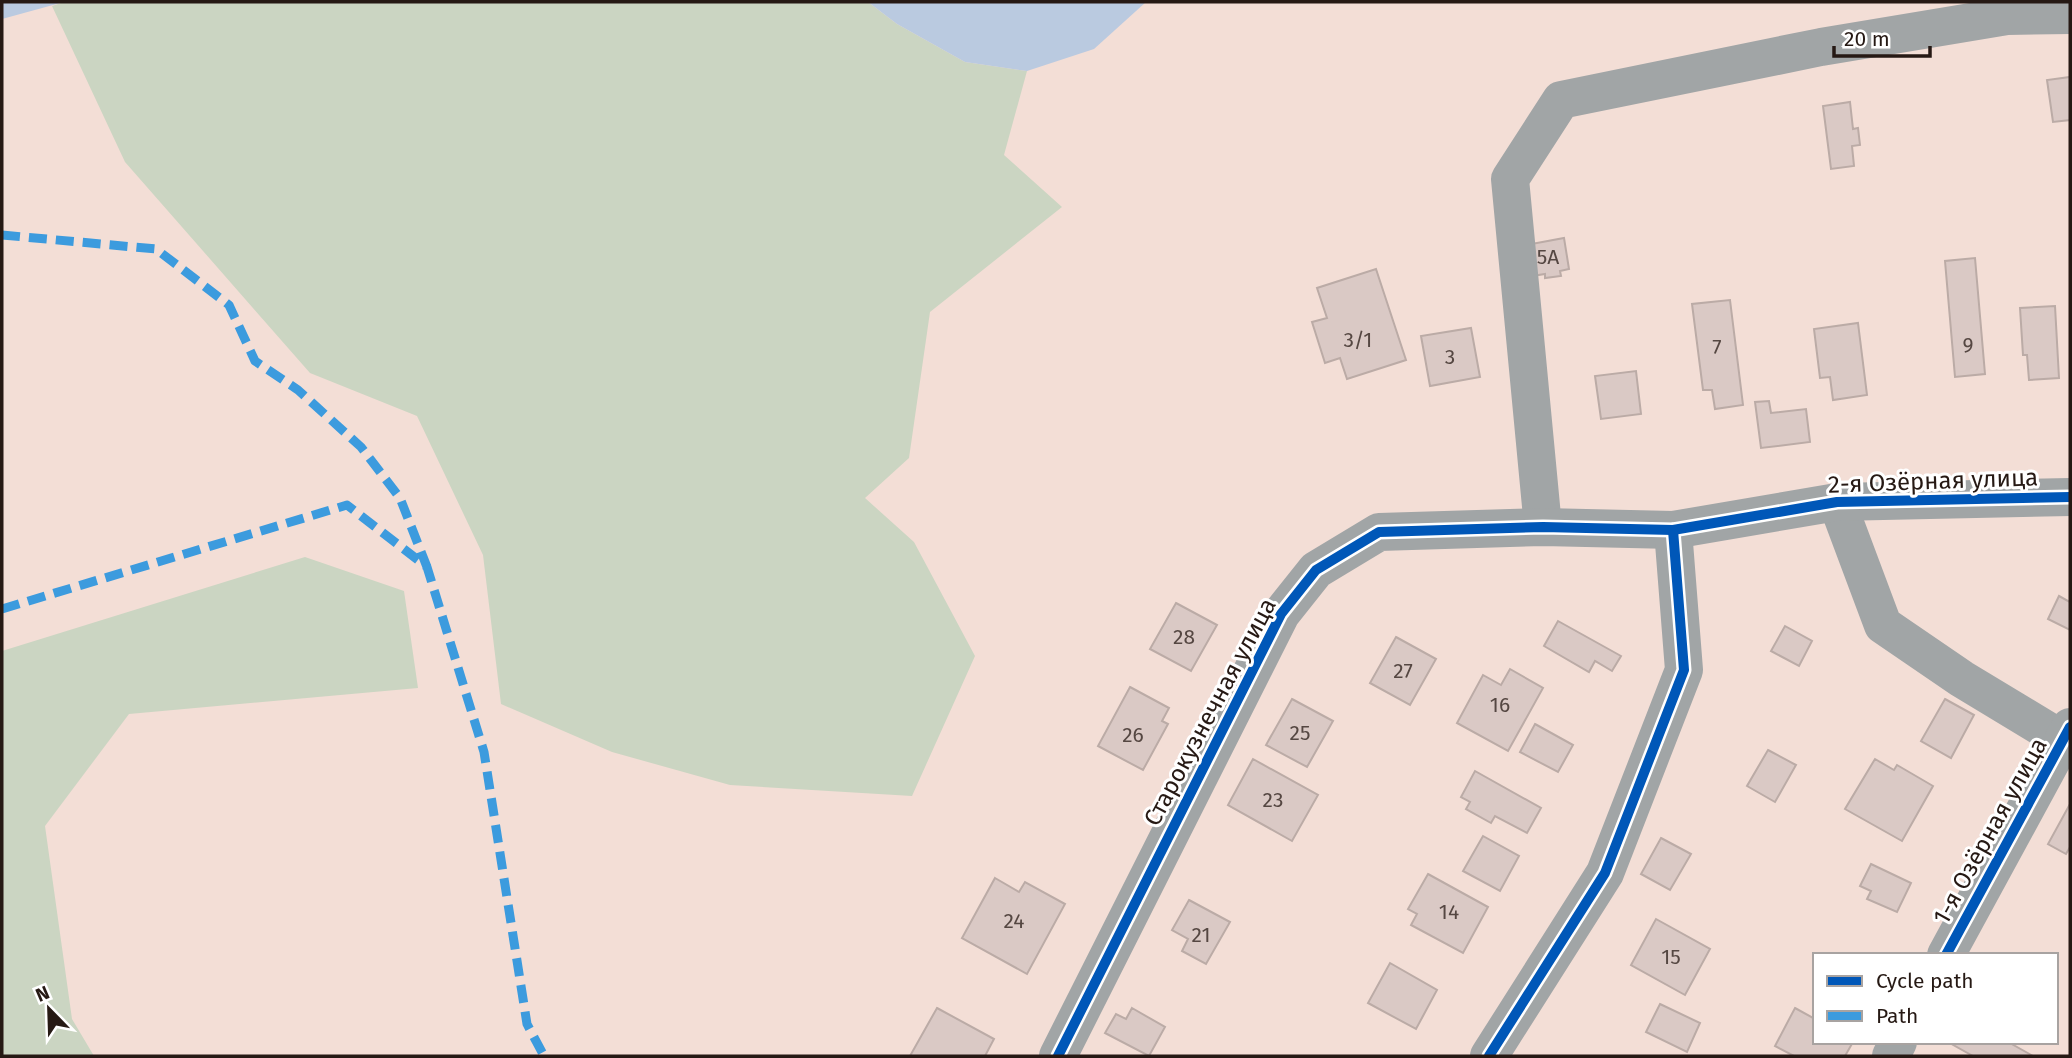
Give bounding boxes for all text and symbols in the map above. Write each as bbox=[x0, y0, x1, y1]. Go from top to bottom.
scale bar bbox=[1834, 14, 1930, 58]
text: 20 m bbox=[1844, 26, 1890, 52]
house number: 5А bbox=[1537, 244, 1559, 270]
house number: 3/1 bbox=[1344, 327, 1372, 353]
house number: 9 bbox=[1962, 332, 1974, 358]
house number: 7 bbox=[1712, 334, 1722, 360]
house number: 3 bbox=[1445, 344, 1455, 370]
street label: 2-я Озёрная улица bbox=[1828, 463, 2038, 499]
street label: Старокузнечная улица bbox=[1138, 593, 1282, 831]
house number: 28 bbox=[1173, 624, 1195, 650]
house number: 27 bbox=[1393, 658, 1413, 684]
house number: 16 bbox=[1490, 692, 1510, 718]
house number: 25 bbox=[1290, 720, 1310, 746]
house number: 26 bbox=[1122, 722, 1144, 748]
street label: 1-я Озёрная улица bbox=[1927, 733, 2053, 929]
house number: 23 bbox=[1263, 787, 1283, 813]
house number: 14 bbox=[1439, 899, 1459, 925]
house number: 24 bbox=[1004, 908, 1025, 934]
house number: 21 bbox=[1192, 922, 1210, 948]
house number: 15 bbox=[1661, 944, 1681, 970]
legend bbox=[1813, 953, 2058, 1044]
text: Cycle path bbox=[1876, 968, 1974, 994]
north arrow bbox=[14, 974, 84, 1044]
text: N bbox=[32, 981, 53, 1007]
text: Path bbox=[1876, 1003, 1918, 1029]

